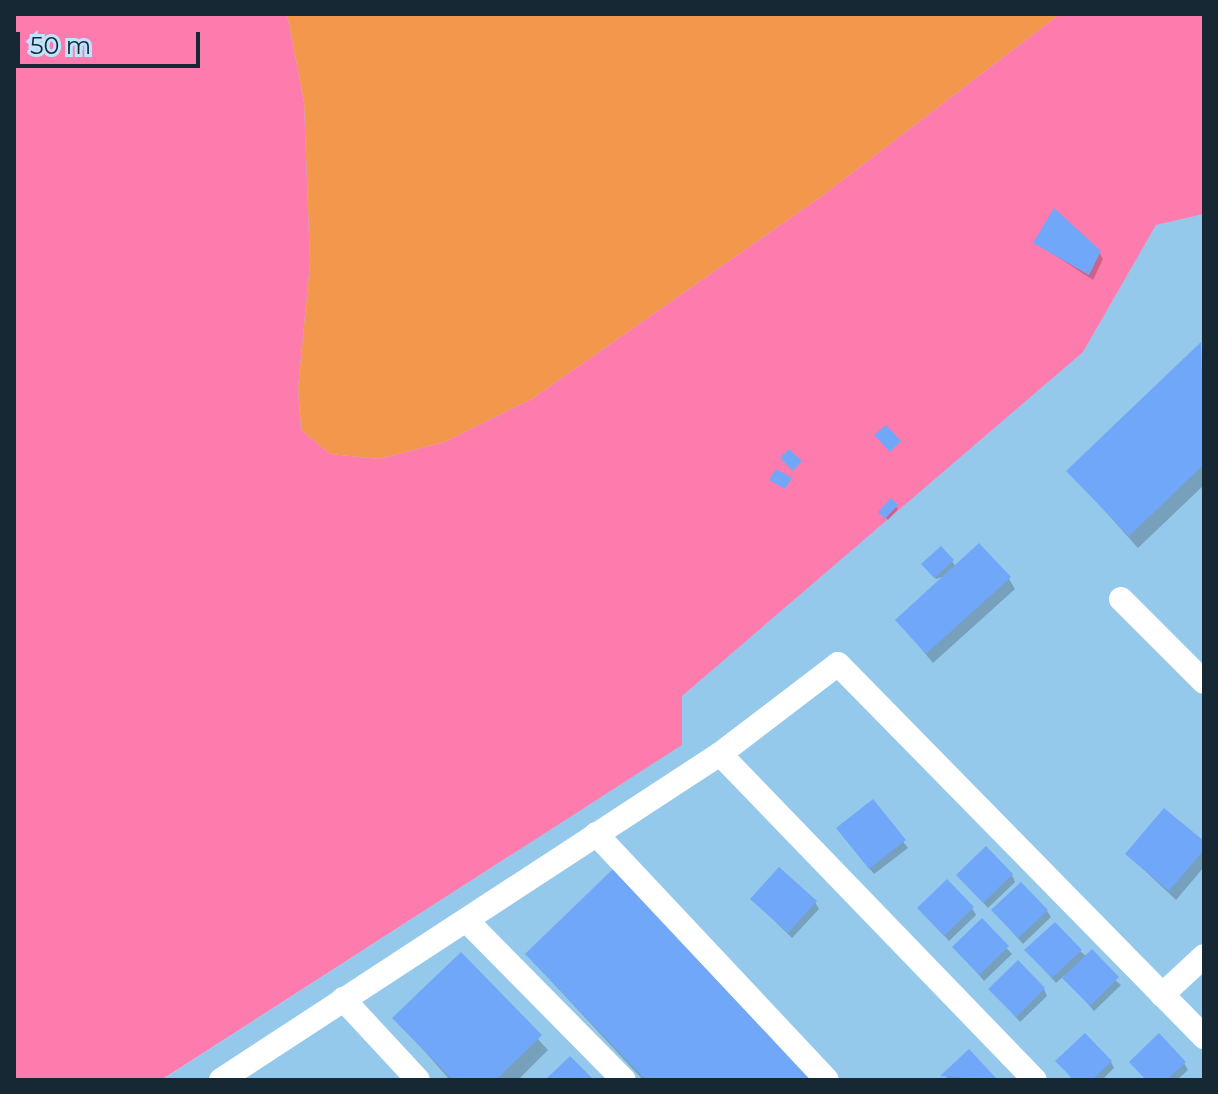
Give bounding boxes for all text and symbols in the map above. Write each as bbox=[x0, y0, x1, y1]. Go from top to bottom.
scale bar bbox=[20, 16, 204, 66]
text: 50 m bbox=[30, 31, 91, 60]

